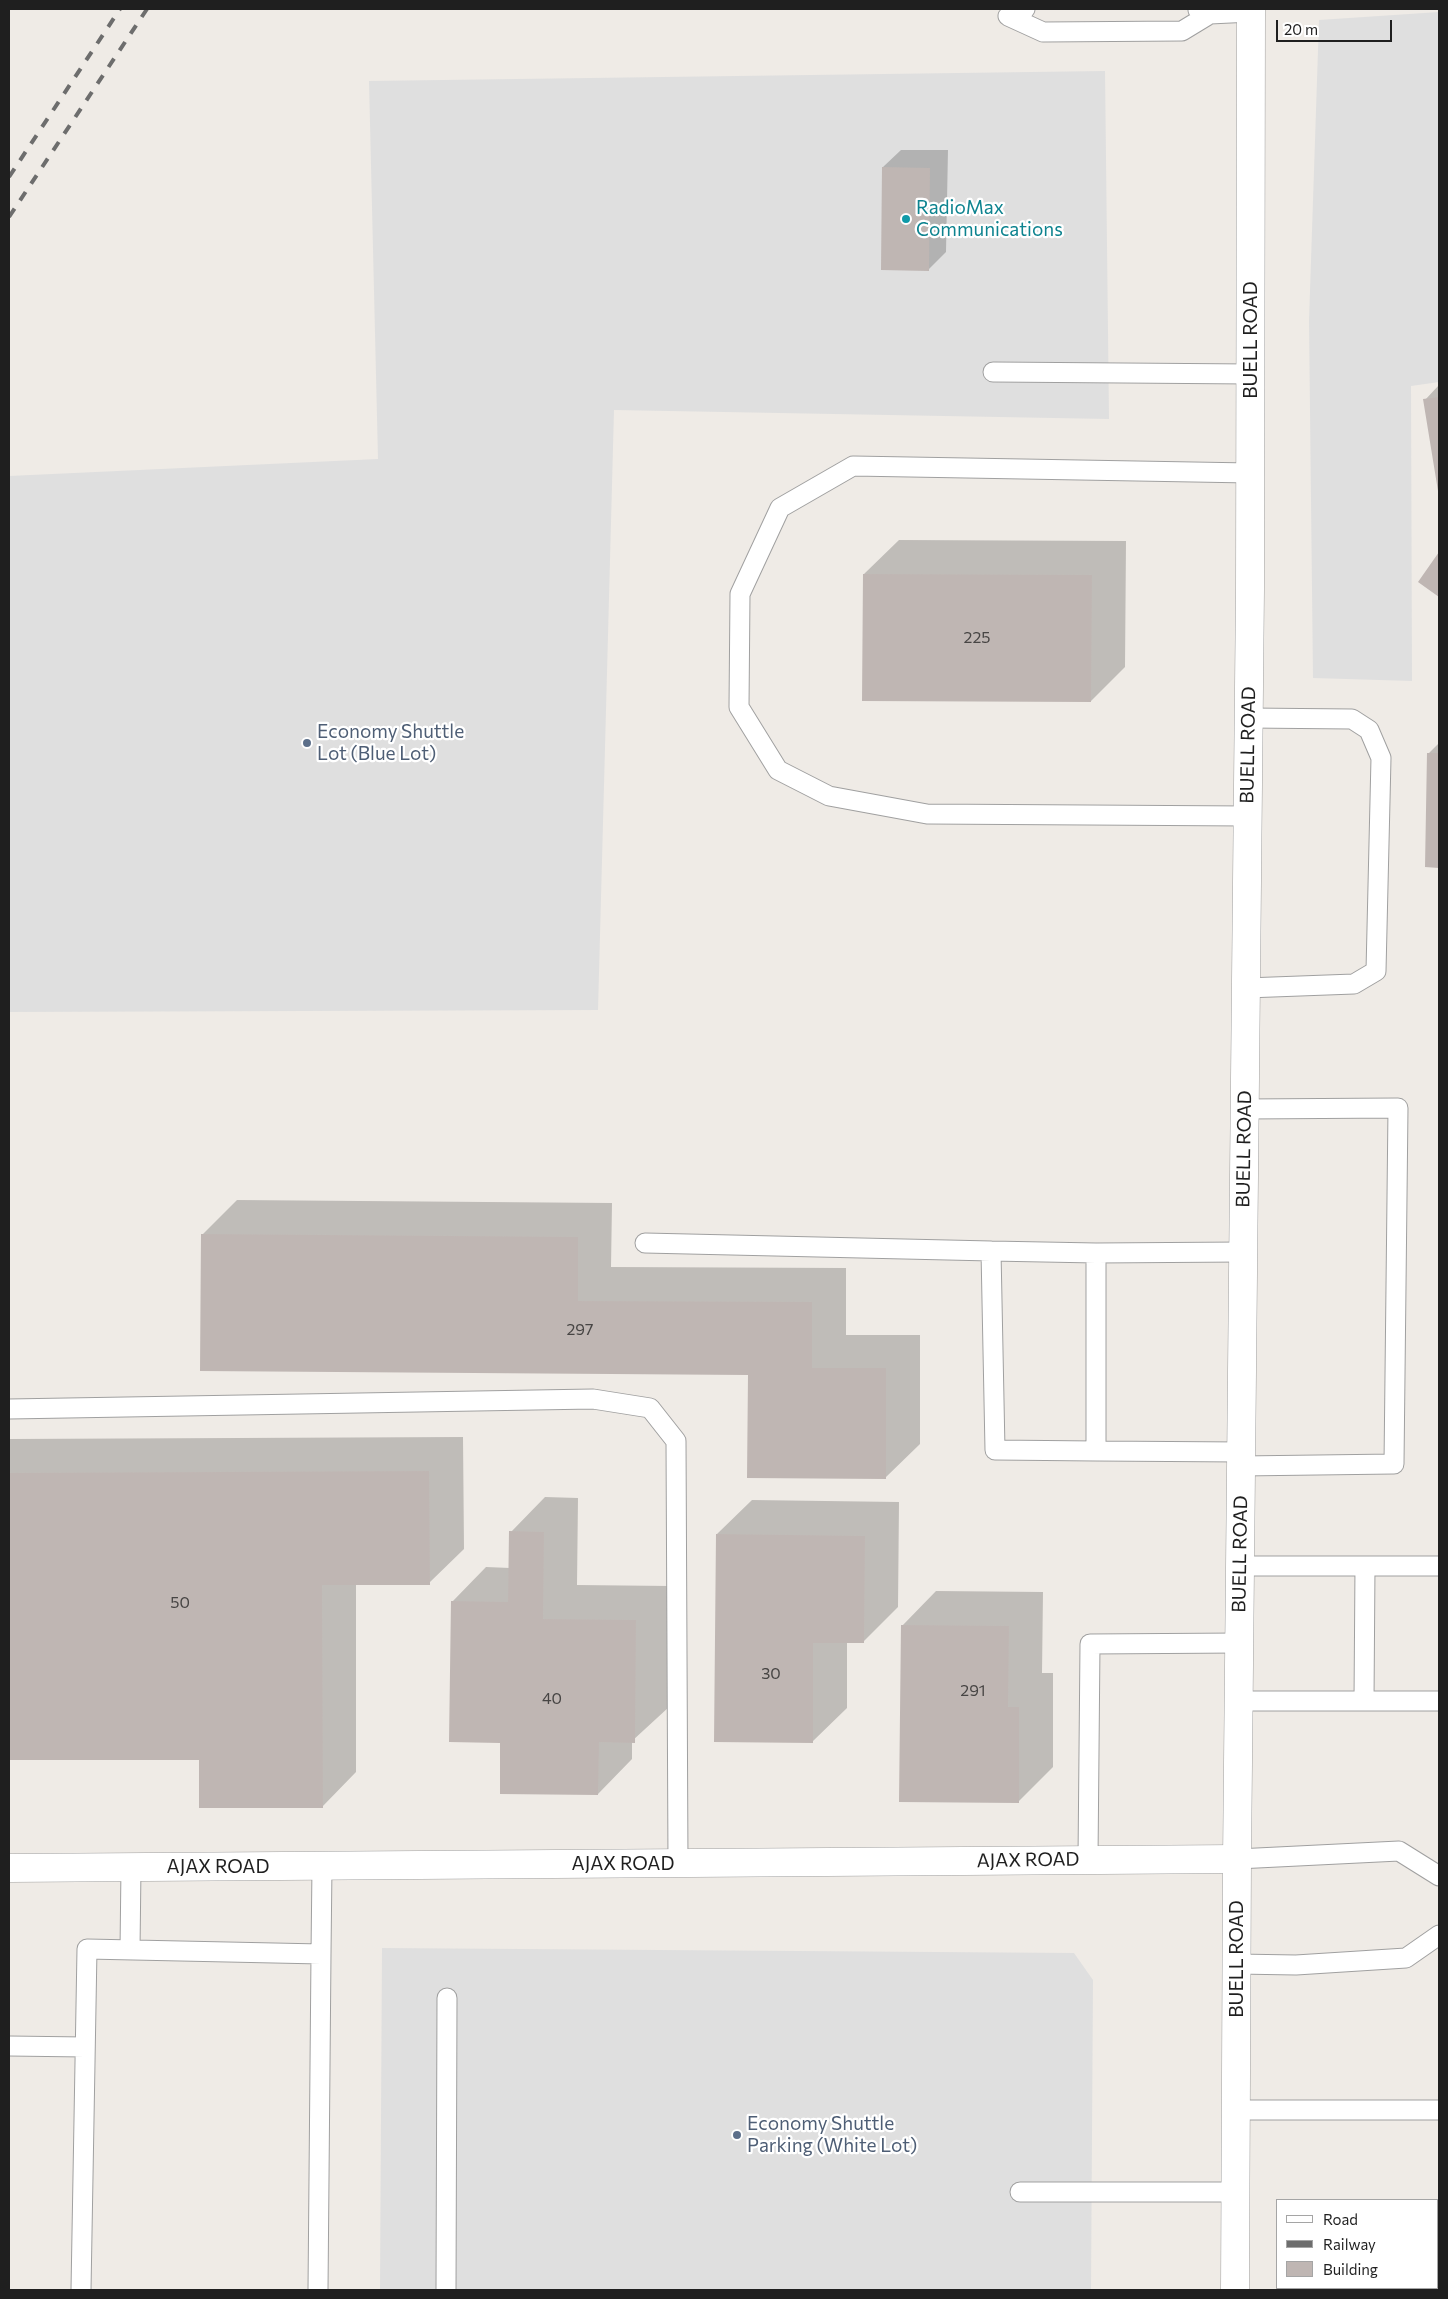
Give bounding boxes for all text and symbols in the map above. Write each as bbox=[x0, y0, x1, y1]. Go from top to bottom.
scale bar bbox=[1278, 10, 1394, 42]
text: 20 m bbox=[1284, 20, 1318, 38]
place label: RadioMax Communications bbox=[916, 197, 1063, 241]
marker: RadioMax Communications bbox=[900, 213, 912, 225]
street label: BUELL ROAD bbox=[1240, 281, 1262, 399]
house number: 225 bbox=[964, 628, 990, 648]
street label: BUELL ROAD bbox=[1236, 686, 1260, 804]
place label: Economy Shuttle Lot (Blue Lot) bbox=[317, 721, 464, 765]
marker: Economy Shuttle Lot (Blue Lot) bbox=[301, 737, 313, 749]
street label: BUELL ROAD bbox=[1232, 1090, 1256, 1208]
house number: 297 bbox=[567, 1320, 593, 1340]
street label: BUELL ROAD bbox=[1228, 1495, 1252, 1613]
house number: 50 bbox=[170, 1593, 190, 1613]
house number: 30 bbox=[761, 1664, 781, 1684]
house number: 291 bbox=[960, 1681, 986, 1701]
house number: 40 bbox=[542, 1689, 562, 1709]
street label: AJAX ROAD bbox=[976, 1848, 1080, 1872]
street label: AJAX ROAD bbox=[572, 1853, 674, 1875]
street label: AJAX ROAD bbox=[167, 1856, 269, 1878]
street label: BUELL ROAD bbox=[1226, 1900, 1248, 2018]
place label: Economy Shuttle Parking (White Lot) bbox=[747, 2113, 917, 2157]
marker: Economy Shuttle Parking (White Lot) bbox=[731, 2129, 743, 2141]
legend bbox=[1276, 2199, 1438, 2289]
text: Road bbox=[1323, 2210, 1358, 2228]
text: Railway bbox=[1323, 2235, 1376, 2253]
text: Building bbox=[1323, 2260, 1378, 2278]

